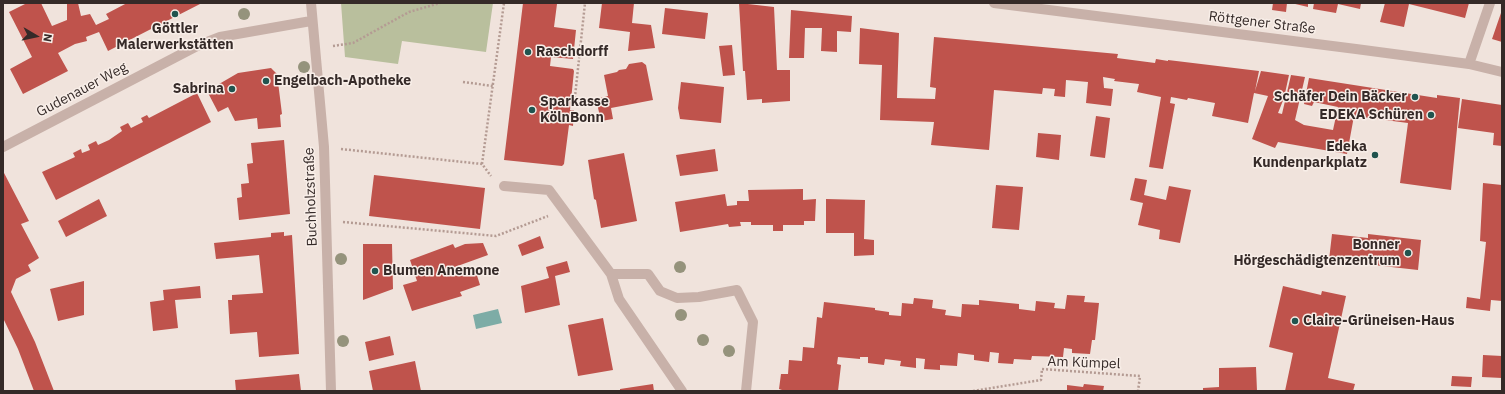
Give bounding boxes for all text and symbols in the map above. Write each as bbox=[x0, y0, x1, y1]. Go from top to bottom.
street label: Röttgener Straße bbox=[1208, 8, 1316, 38]
marker: Göttler Malerwerkstätten bbox=[170, 9, 180, 19]
north arrow bbox=[16, 16, 56, 56]
place label: Göttler Malerwerkstätten bbox=[116, 21, 234, 54]
text: N bbox=[40, 33, 55, 43]
place label: Raschdorff bbox=[536, 44, 608, 60]
marker: Raschdorff bbox=[523, 47, 533, 57]
street label: Gudenauer Weg bbox=[34, 59, 130, 121]
place label: Engelbach-Apotheke bbox=[274, 73, 411, 89]
marker: Engelbach-Apotheke bbox=[261, 76, 271, 86]
place label: Sabrina bbox=[173, 81, 224, 97]
marker: Sabrina bbox=[227, 84, 237, 94]
place label: Schäfer Dein Bäcker bbox=[1274, 89, 1407, 105]
marker: Schäfer Dein Bäcker bbox=[1410, 92, 1420, 102]
place label: Sparkasse KölnBonn bbox=[540, 94, 609, 126]
marker: Sparkasse KölnBonn bbox=[527, 105, 537, 115]
place label: EDEKA Schüren bbox=[1319, 107, 1423, 123]
marker: EDEKA Schüren bbox=[1426, 110, 1436, 120]
place label: Edeka Kundenparkplatz bbox=[1253, 139, 1367, 172]
street label: Buchholzstraße bbox=[301, 147, 321, 247]
marker: Edeka Kundenparkplatz bbox=[1370, 150, 1380, 160]
place label: Bonner Hörgeschädigtenzentrum bbox=[1233, 237, 1400, 270]
marker: Bonner Hörgeschädigtenzentrum bbox=[1403, 248, 1413, 258]
place label: Blumen Anemone bbox=[383, 263, 499, 279]
marker: Blumen Anemone bbox=[370, 266, 380, 276]
place label: Claire-Grüneisen-Haus bbox=[1303, 313, 1454, 329]
marker: Claire-Grüneisen-Haus bbox=[1290, 316, 1300, 326]
street label: Am Kümpel bbox=[1047, 353, 1121, 373]

